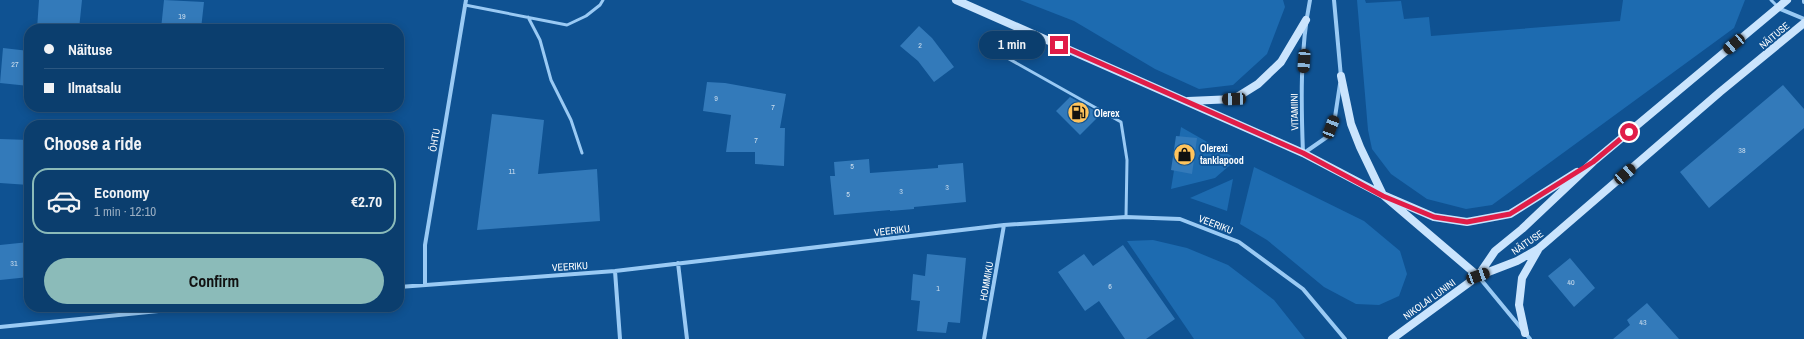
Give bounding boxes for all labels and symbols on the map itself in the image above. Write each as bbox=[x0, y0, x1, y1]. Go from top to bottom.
house number: 19 bbox=[178, 11, 186, 21]
street label: NÄITUSE bbox=[1757, 19, 1792, 52]
callout: 1 min bbox=[979, 31, 1045, 59]
car bbox=[1721, 32, 1747, 56]
route end bbox=[1050, 36, 1068, 54]
house number: 2 bbox=[918, 40, 922, 50]
car bbox=[1297, 49, 1311, 73]
house number: 27 bbox=[11, 59, 19, 69]
house number: 9 bbox=[714, 93, 718, 103]
car bbox=[1222, 93, 1246, 105]
street label: VITAMIINI bbox=[1288, 93, 1301, 131]
fuel station icon: Olerex bbox=[1065, 100, 1091, 126]
house number: 7 bbox=[771, 102, 775, 112]
place label: Olerex bbox=[1094, 107, 1120, 120]
car bbox=[1321, 114, 1341, 140]
route start bbox=[1620, 123, 1638, 141]
street label: ÕHTU bbox=[426, 127, 443, 153]
house number: 7 bbox=[754, 135, 758, 145]
shop icon: Olerexi tanklapood bbox=[1171, 141, 1197, 167]
place label: Olerexi tanklapood bbox=[1200, 142, 1244, 167]
house number: 38 bbox=[1738, 145, 1746, 155]
house number: 5 bbox=[850, 161, 854, 171]
car bbox=[1612, 162, 1638, 186]
house number: 11 bbox=[509, 166, 516, 176]
house number: 3 bbox=[945, 182, 949, 192]
house number: 3 bbox=[899, 186, 903, 196]
house number: 5 bbox=[846, 189, 850, 199]
street label: VEERIKU bbox=[1197, 212, 1235, 237]
street label: VEERIKU bbox=[873, 222, 911, 239]
street label: NÄITUSE bbox=[1509, 227, 1546, 258]
house number: 31 bbox=[10, 258, 18, 268]
street label: VEERIKU bbox=[552, 259, 589, 274]
street label: HOMMIKU bbox=[977, 260, 996, 302]
car bbox=[1465, 266, 1491, 286]
street label: NIKOLAI LUNINI bbox=[1401, 276, 1458, 323]
house number: 40 bbox=[1567, 277, 1575, 287]
house number: 6 bbox=[1108, 281, 1112, 291]
house number: 1 bbox=[936, 283, 940, 293]
house number: 43 bbox=[1639, 317, 1647, 327]

